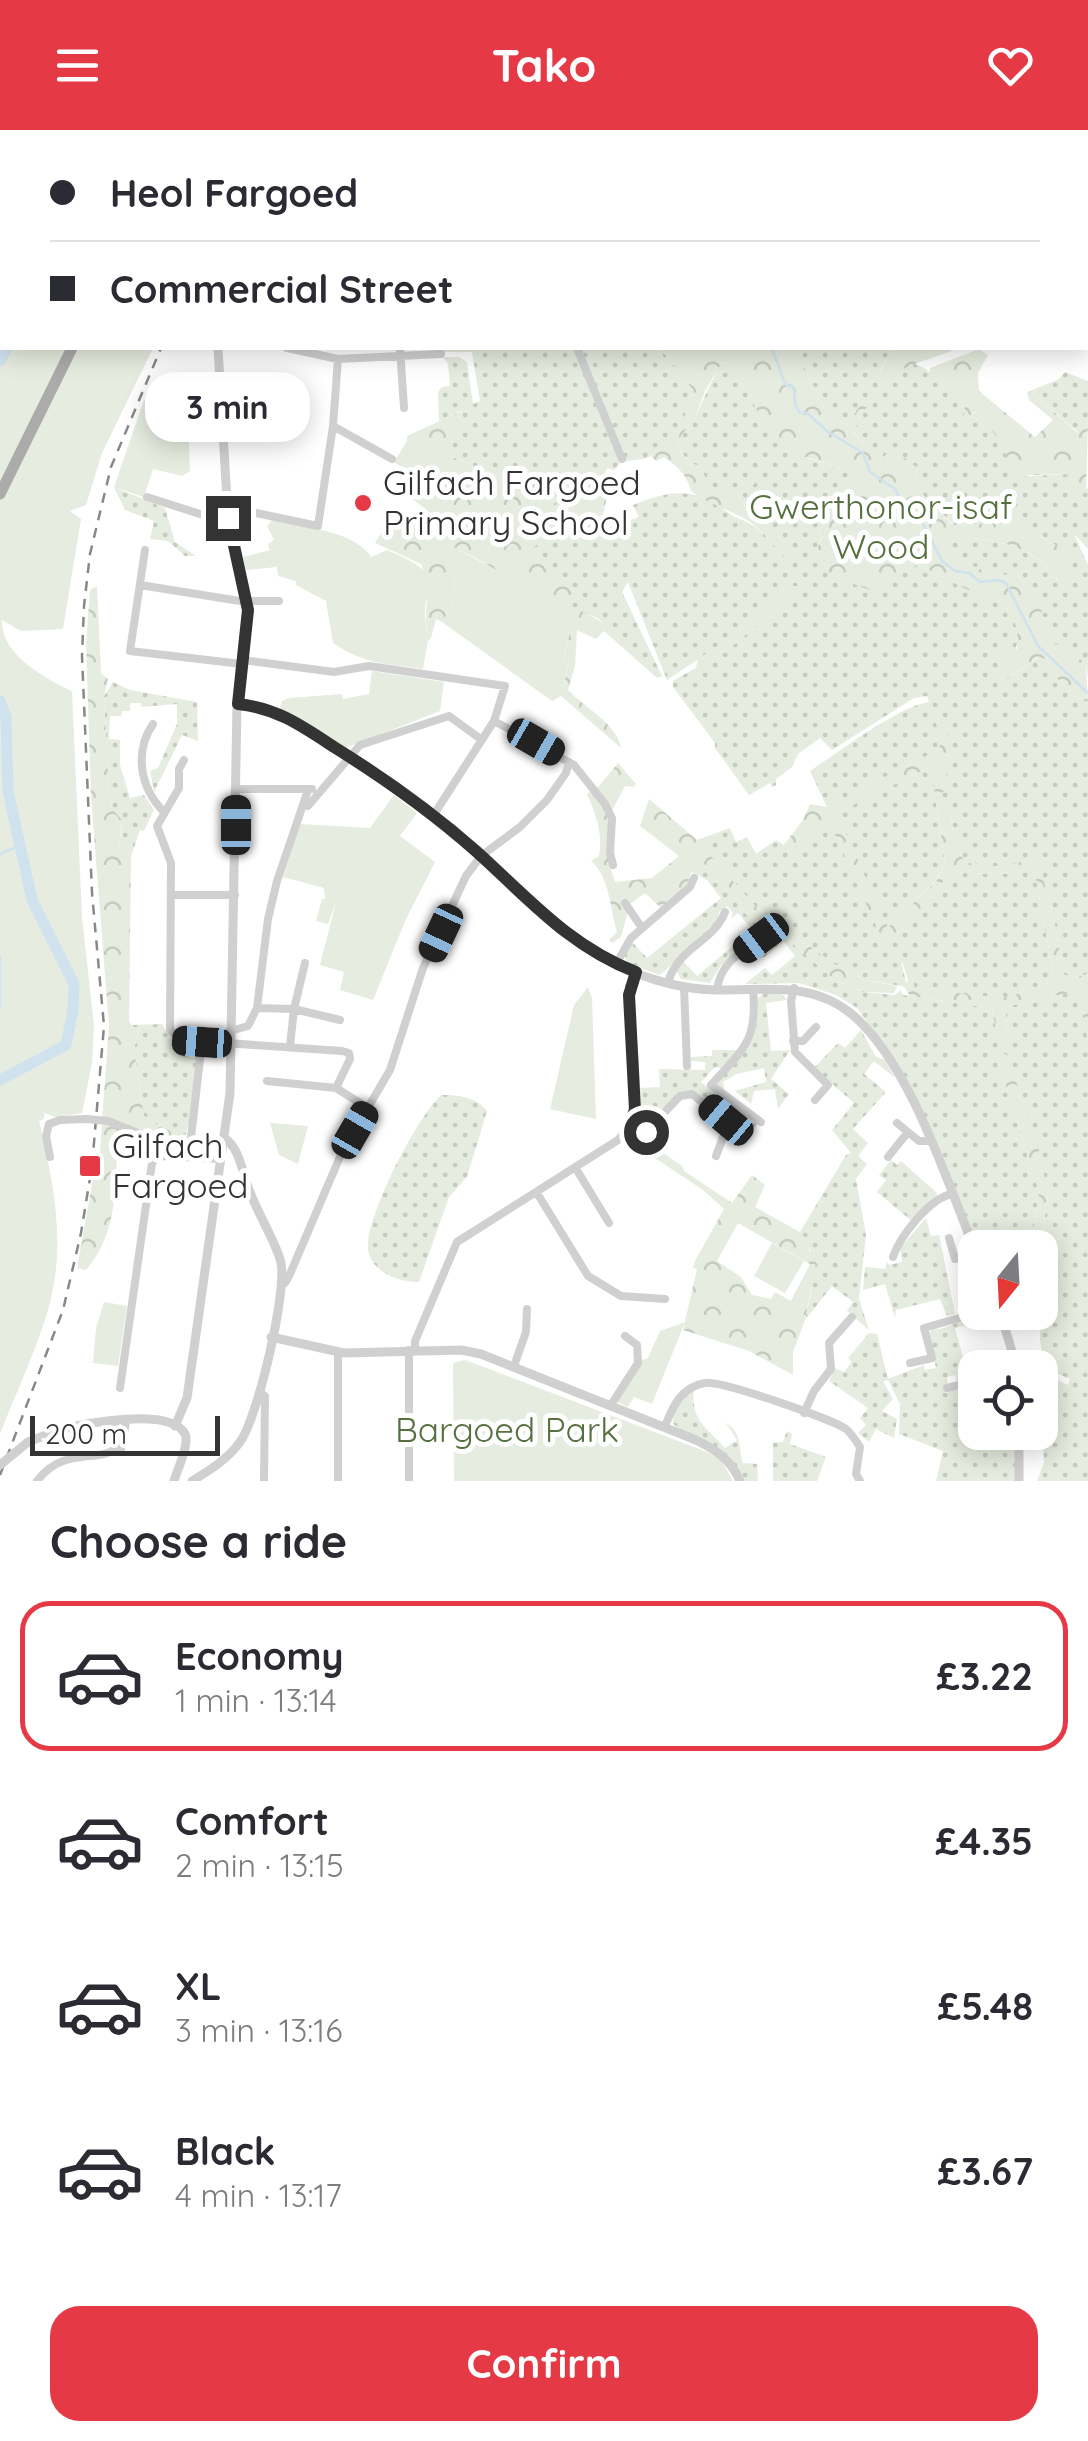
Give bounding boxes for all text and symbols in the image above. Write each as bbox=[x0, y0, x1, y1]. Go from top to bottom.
text: Tako bbox=[492, 37, 596, 93]
icon: menu bbox=[50, 38, 105, 93]
icon: heart bbox=[983, 38, 1038, 93]
text: Heol Fargoed bbox=[110, 169, 358, 217]
text: Commercial Street bbox=[110, 265, 453, 313]
callout: 3 min bbox=[146, 373, 310, 443]
text: 3 min bbox=[186, 387, 269, 427]
place label: Gilfach Fargoed Primary School bbox=[383, 460, 641, 544]
park label: Gwerthonor-isaf Wood bbox=[749, 484, 1013, 568]
marker: Gilfach Fargoed Primary School bbox=[352, 492, 374, 514]
route end bbox=[206, 496, 251, 541]
car bbox=[503, 714, 569, 770]
car bbox=[221, 795, 251, 855]
car bbox=[415, 899, 467, 967]
car bbox=[728, 908, 794, 968]
car bbox=[171, 1025, 233, 1059]
car bbox=[693, 1089, 759, 1151]
car bbox=[327, 1097, 383, 1163]
route start bbox=[624, 1110, 669, 1155]
place label: Gilfach Fargoed bbox=[112, 1123, 249, 1207]
marker: Gilfach Fargoed bbox=[77, 1153, 103, 1179]
north arrow bbox=[958, 1230, 1058, 1330]
map controls bbox=[958, 1230, 1058, 1450]
button: locate bbox=[958, 1350, 1058, 1450]
park label: Bargoed Park bbox=[395, 1407, 619, 1451]
scale bar bbox=[30, 1411, 220, 1456]
text: 200 m bbox=[45, 1416, 127, 1451]
text: Choose a ride bbox=[50, 1513, 347, 1569]
icon: car bbox=[55, 1631, 145, 1721]
text: Economy bbox=[175, 1632, 344, 1680]
text: £3.22 bbox=[936, 1652, 1033, 1700]
text: 1 min · 13:14 bbox=[175, 1680, 337, 1720]
icon: car bbox=[55, 1796, 145, 1886]
text: Comfort bbox=[175, 1797, 329, 1845]
text: £4.35 bbox=[935, 1817, 1033, 1865]
text: 2 min · 13:15 bbox=[175, 1845, 344, 1885]
icon: car bbox=[55, 1961, 145, 2051]
text: XL bbox=[175, 1962, 221, 2010]
text: £5.48 bbox=[937, 1982, 1033, 2030]
text: 3 min · 13:16 bbox=[175, 2010, 342, 2050]
icon: car bbox=[55, 2126, 145, 2216]
text: Black bbox=[175, 2127, 275, 2175]
text: £3.67 bbox=[938, 2147, 1033, 2195]
text: 4 min · 13:17 bbox=[175, 2175, 342, 2215]
button: Confirm bbox=[50, 2306, 1038, 2421]

